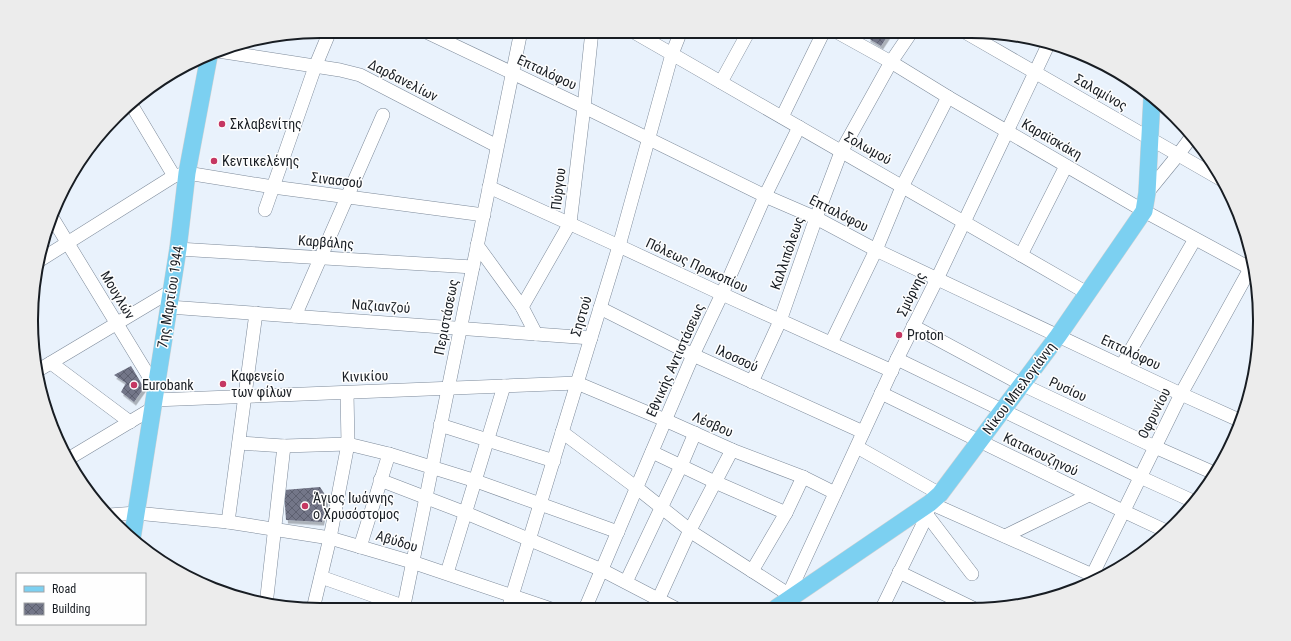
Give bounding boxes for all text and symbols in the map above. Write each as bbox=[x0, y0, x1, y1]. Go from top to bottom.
street label: Επταλόφου bbox=[514, 51, 580, 94]
street label: Δαρδανελίων bbox=[366, 56, 440, 104]
street label: Σαλαμίνος bbox=[1072, 70, 1130, 114]
street label: Καραϊσκάκη bbox=[1019, 115, 1085, 163]
place label: Σκλαβενίτης bbox=[230, 116, 302, 132]
marker: Σκλαβενίτης bbox=[217, 119, 227, 129]
street label: Σολωμού bbox=[842, 128, 895, 168]
place label: Κεντικελένης bbox=[222, 153, 299, 169]
marker: Κεντικελένης bbox=[209, 156, 219, 166]
street label: Πύργου bbox=[547, 167, 569, 211]
street label: Σινασσού bbox=[310, 169, 364, 191]
street label: Επταλόφου bbox=[806, 191, 871, 236]
street label: Καλλιπόλεως bbox=[767, 214, 807, 292]
street label: Καρβάλης bbox=[298, 232, 354, 252]
street label: Πόλεως Προκοπίου bbox=[643, 234, 751, 296]
street label: 7ης Μαρτίου 1944 bbox=[154, 245, 186, 349]
street label: Μουγλών bbox=[97, 268, 139, 322]
street label: Σμύρνης bbox=[893, 269, 929, 319]
street label: Περιστάσεως bbox=[431, 278, 461, 356]
street label: Σηστού bbox=[567, 294, 595, 338]
street label: Ναζιανζού bbox=[351, 296, 411, 316]
street label: Εθνικής Αντιστάσεως bbox=[643, 301, 707, 419]
place label: Proton bbox=[907, 327, 944, 343]
marker: Proton bbox=[894, 330, 904, 340]
street label: Επταλόφου bbox=[1098, 331, 1164, 374]
street label: Νίκου Μπελογιάννη bbox=[979, 339, 1059, 437]
street label: Ιλοσσού bbox=[713, 341, 761, 375]
street label: Κινικίου bbox=[341, 367, 389, 385]
place label: Καφενείο των φίλων bbox=[231, 368, 292, 401]
street label: Ρυσίου bbox=[1047, 373, 1089, 405]
place label: Eurobank bbox=[142, 377, 194, 393]
marker: Καφενείο των φίλων bbox=[218, 379, 228, 389]
marker: Eurobank bbox=[129, 380, 139, 390]
street label: Οφρυνίου bbox=[1134, 385, 1175, 441]
street label: Λέσβου bbox=[690, 408, 736, 440]
street label: Κατακουζηνού bbox=[1001, 429, 1081, 479]
place label: Άγιος Ιωάννης ο Χρυσόστομος bbox=[313, 490, 400, 522]
marker: Άγιος Ιωάννης ο Χρυσόστομος bbox=[300, 501, 310, 511]
street label: Αβύδου bbox=[374, 527, 420, 555]
legend bbox=[16, 573, 146, 625]
text: Road bbox=[52, 582, 76, 596]
text: Building bbox=[52, 602, 90, 616]

